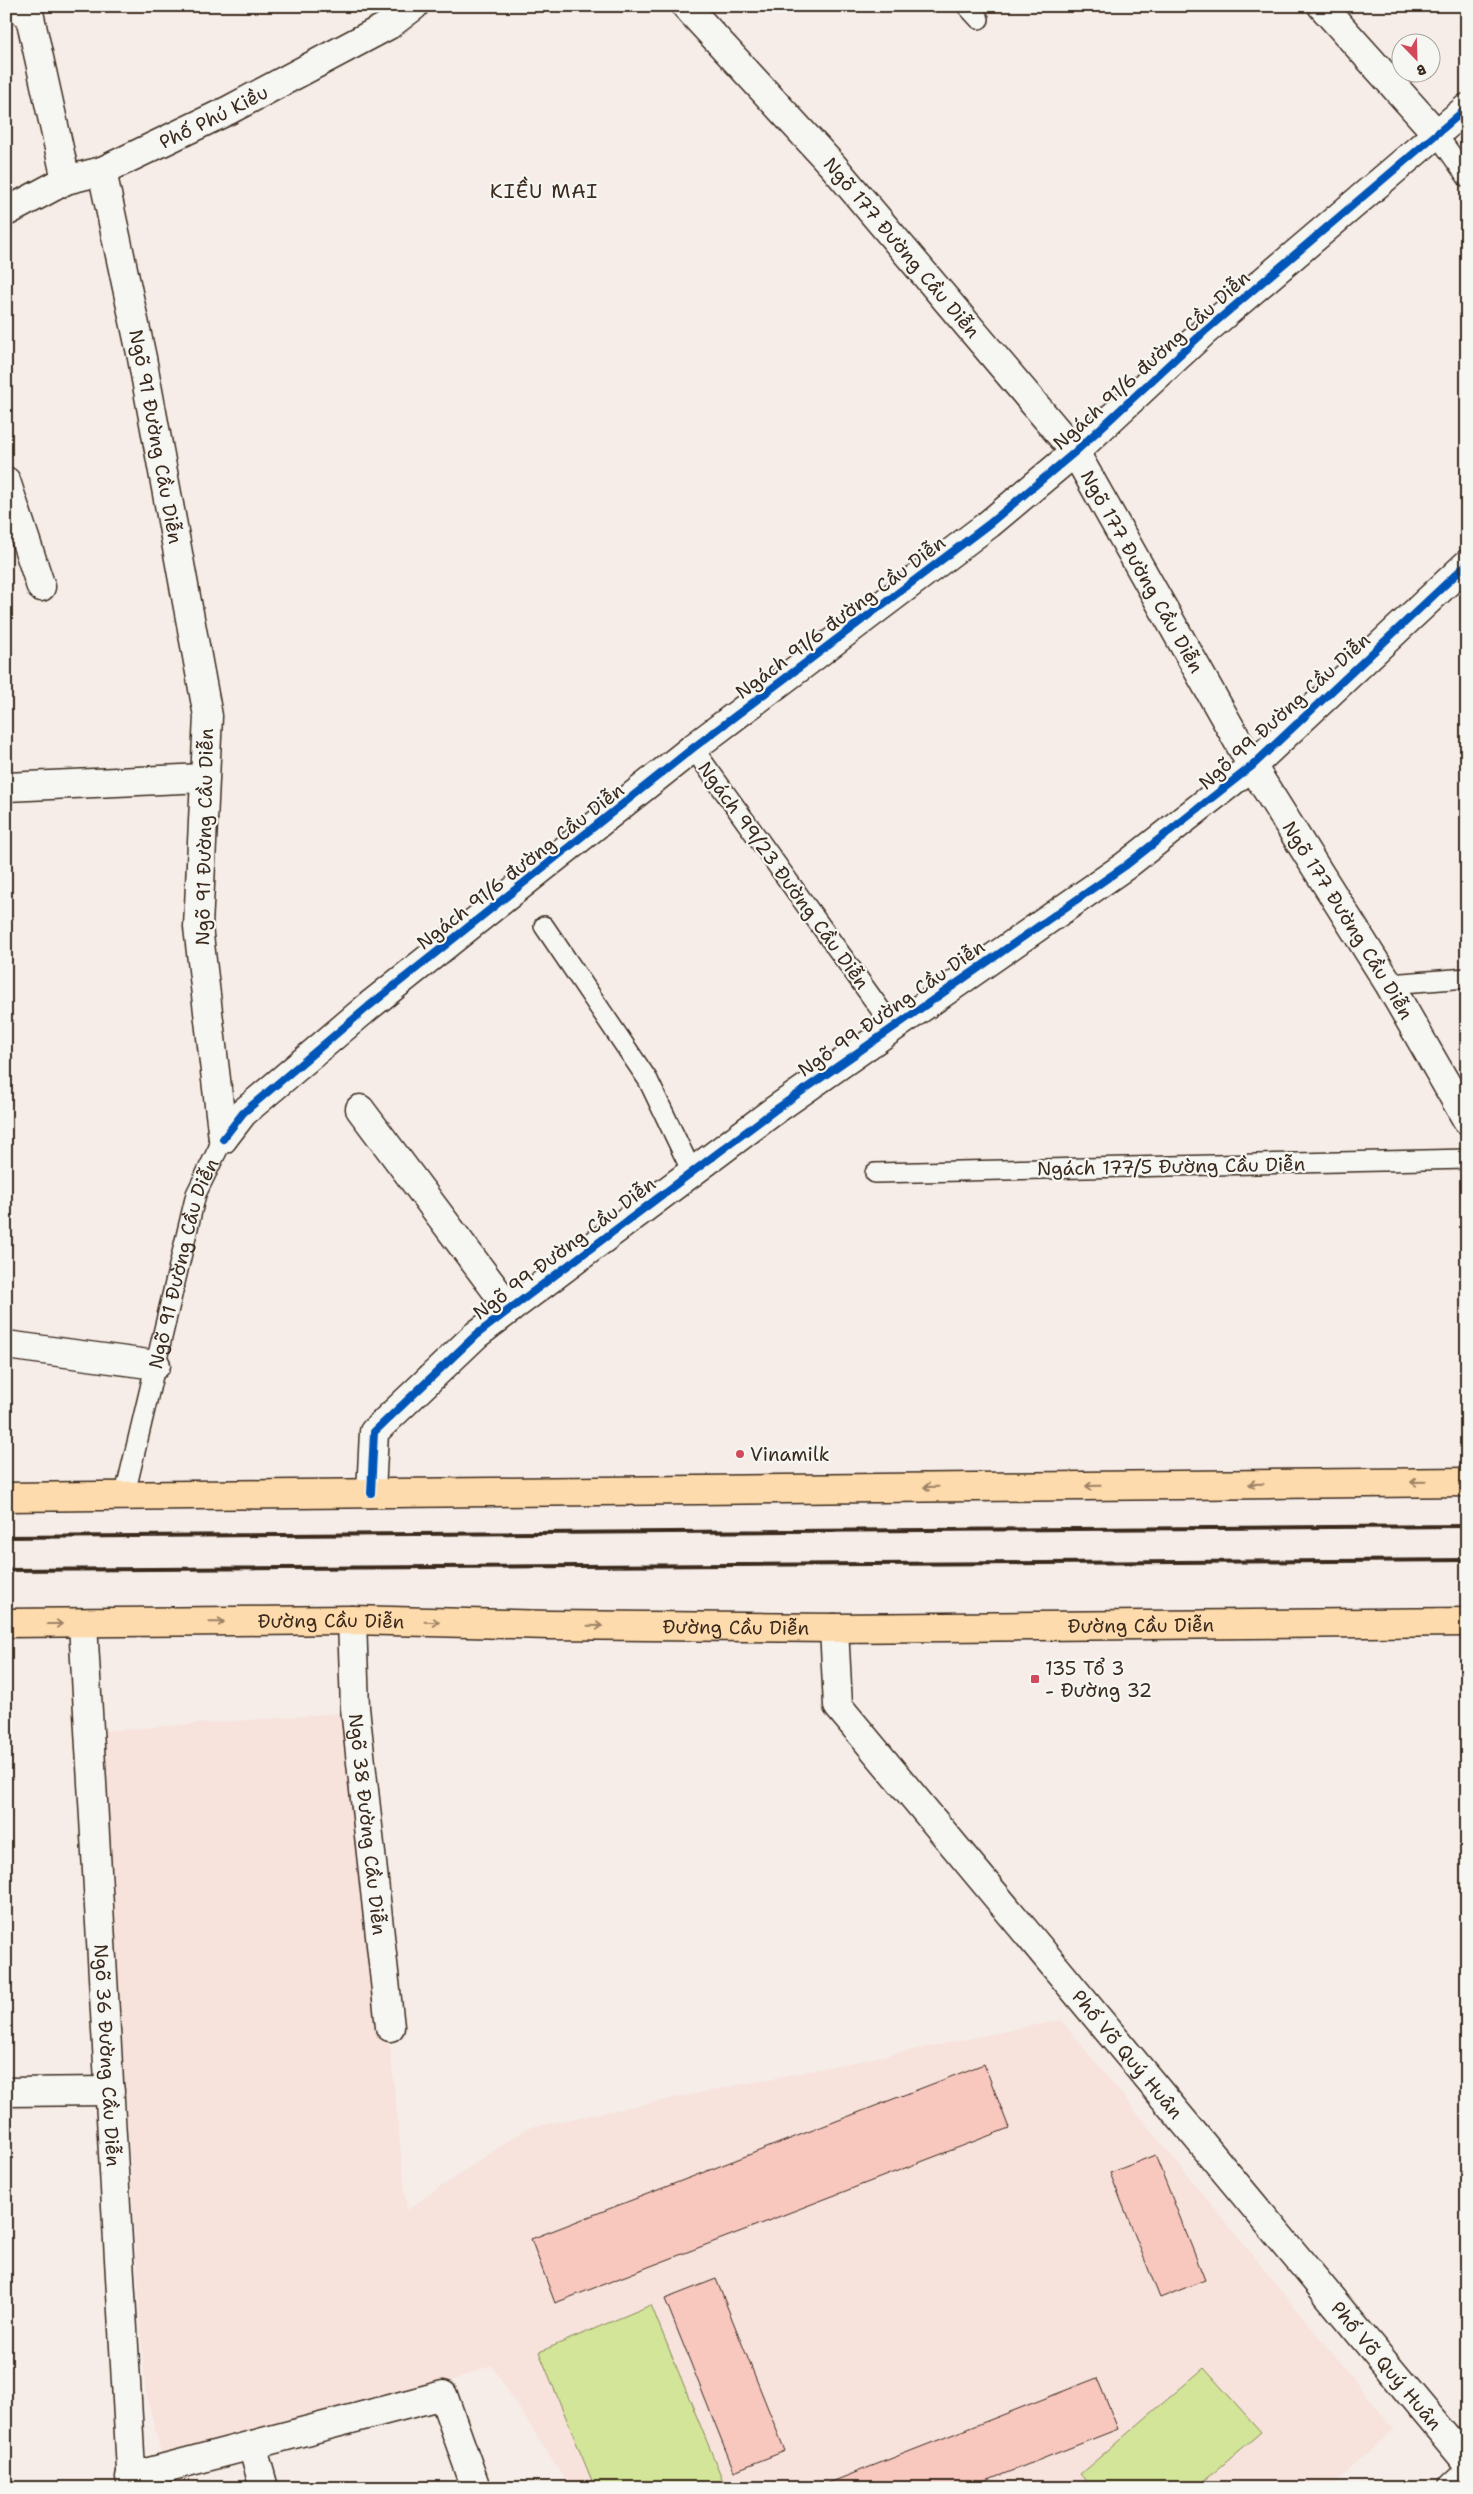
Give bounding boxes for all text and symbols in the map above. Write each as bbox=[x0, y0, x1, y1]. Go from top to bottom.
north arrow bbox=[1390, 32, 1440, 82]
text: B bbox=[1413, 60, 1429, 80]
street label: Phố Phú Kiều bbox=[155, 80, 272, 155]
street label: Ngõ 177 Đường Cầu Diễn bbox=[818, 152, 985, 343]
district label: KIỀU MAI bbox=[490, 176, 598, 204]
street label: Ngách 91/6 đường Cầu Diễn bbox=[1048, 265, 1255, 456]
street label: Ngõ 91 Đường Cầu Diễn bbox=[123, 327, 188, 546]
street label: Ngõ 177 Đường Cầu Diễn bbox=[1075, 466, 1209, 678]
street label: Ngách 91/6 đường Cầu Diễn bbox=[730, 530, 950, 705]
street label: Ngõ 99 Đường Cầu Diễn bbox=[1193, 628, 1375, 795]
street label: Ngõ 91 Đường Cầu Diễn bbox=[190, 728, 219, 946]
street label: Ngách 99/23 Đường Cầu Diễn bbox=[692, 756, 875, 994]
street label: Ngách 91/6 đường Cầu Diễn bbox=[412, 778, 629, 955]
street label: Ngõ 177 Đường Cầu Diễn bbox=[1277, 816, 1419, 1024]
street label: Ngõ 99 Đường Cầu Diễn bbox=[793, 934, 990, 1082]
street label: Ngách 177/5 Đường Cầu Diễn bbox=[1037, 1152, 1305, 1181]
street label: Ngõ 91 Đường Cầu Diễn bbox=[143, 1154, 225, 1371]
street label: Ngõ 99 Đường Cầu Diễn bbox=[468, 1171, 661, 1325]
place label: Vinamilk bbox=[750, 1442, 830, 1467]
marker: Vinamilk bbox=[734, 1448, 746, 1460]
one-way arrow bbox=[1410, 1478, 1426, 1487]
one-way arrow bbox=[1248, 1479, 1264, 1489]
one-way arrow bbox=[1085, 1481, 1102, 1491]
one-way arrow bbox=[923, 1482, 939, 1492]
street label: Đường Cầu Diễn bbox=[258, 1608, 405, 1634]
street label: Đường Cầu Diễn bbox=[1067, 1612, 1214, 1639]
street label: Đường Cầu Diễn bbox=[662, 1614, 809, 1641]
one-way arrow bbox=[209, 1617, 225, 1627]
one-way arrow bbox=[424, 1617, 440, 1627]
one-way arrow bbox=[46, 1619, 63, 1629]
one-way arrow bbox=[586, 1621, 603, 1631]
place label: 135 Tổ 3 - Đường 32 bbox=[1045, 1656, 1152, 1703]
marker: 135 Tổ 3 - Đường 32 bbox=[1029, 1673, 1041, 1685]
street label: Ngõ 38 Đường Cầu Diễn bbox=[343, 1712, 392, 1937]
street label: Ngõ 36 Đường Cầu Diễn bbox=[88, 1943, 126, 2167]
street label: Phố Võ Quý Huân bbox=[1066, 1985, 1188, 2124]
street label: Phố Võ Quý Huân bbox=[1325, 2296, 1447, 2436]

